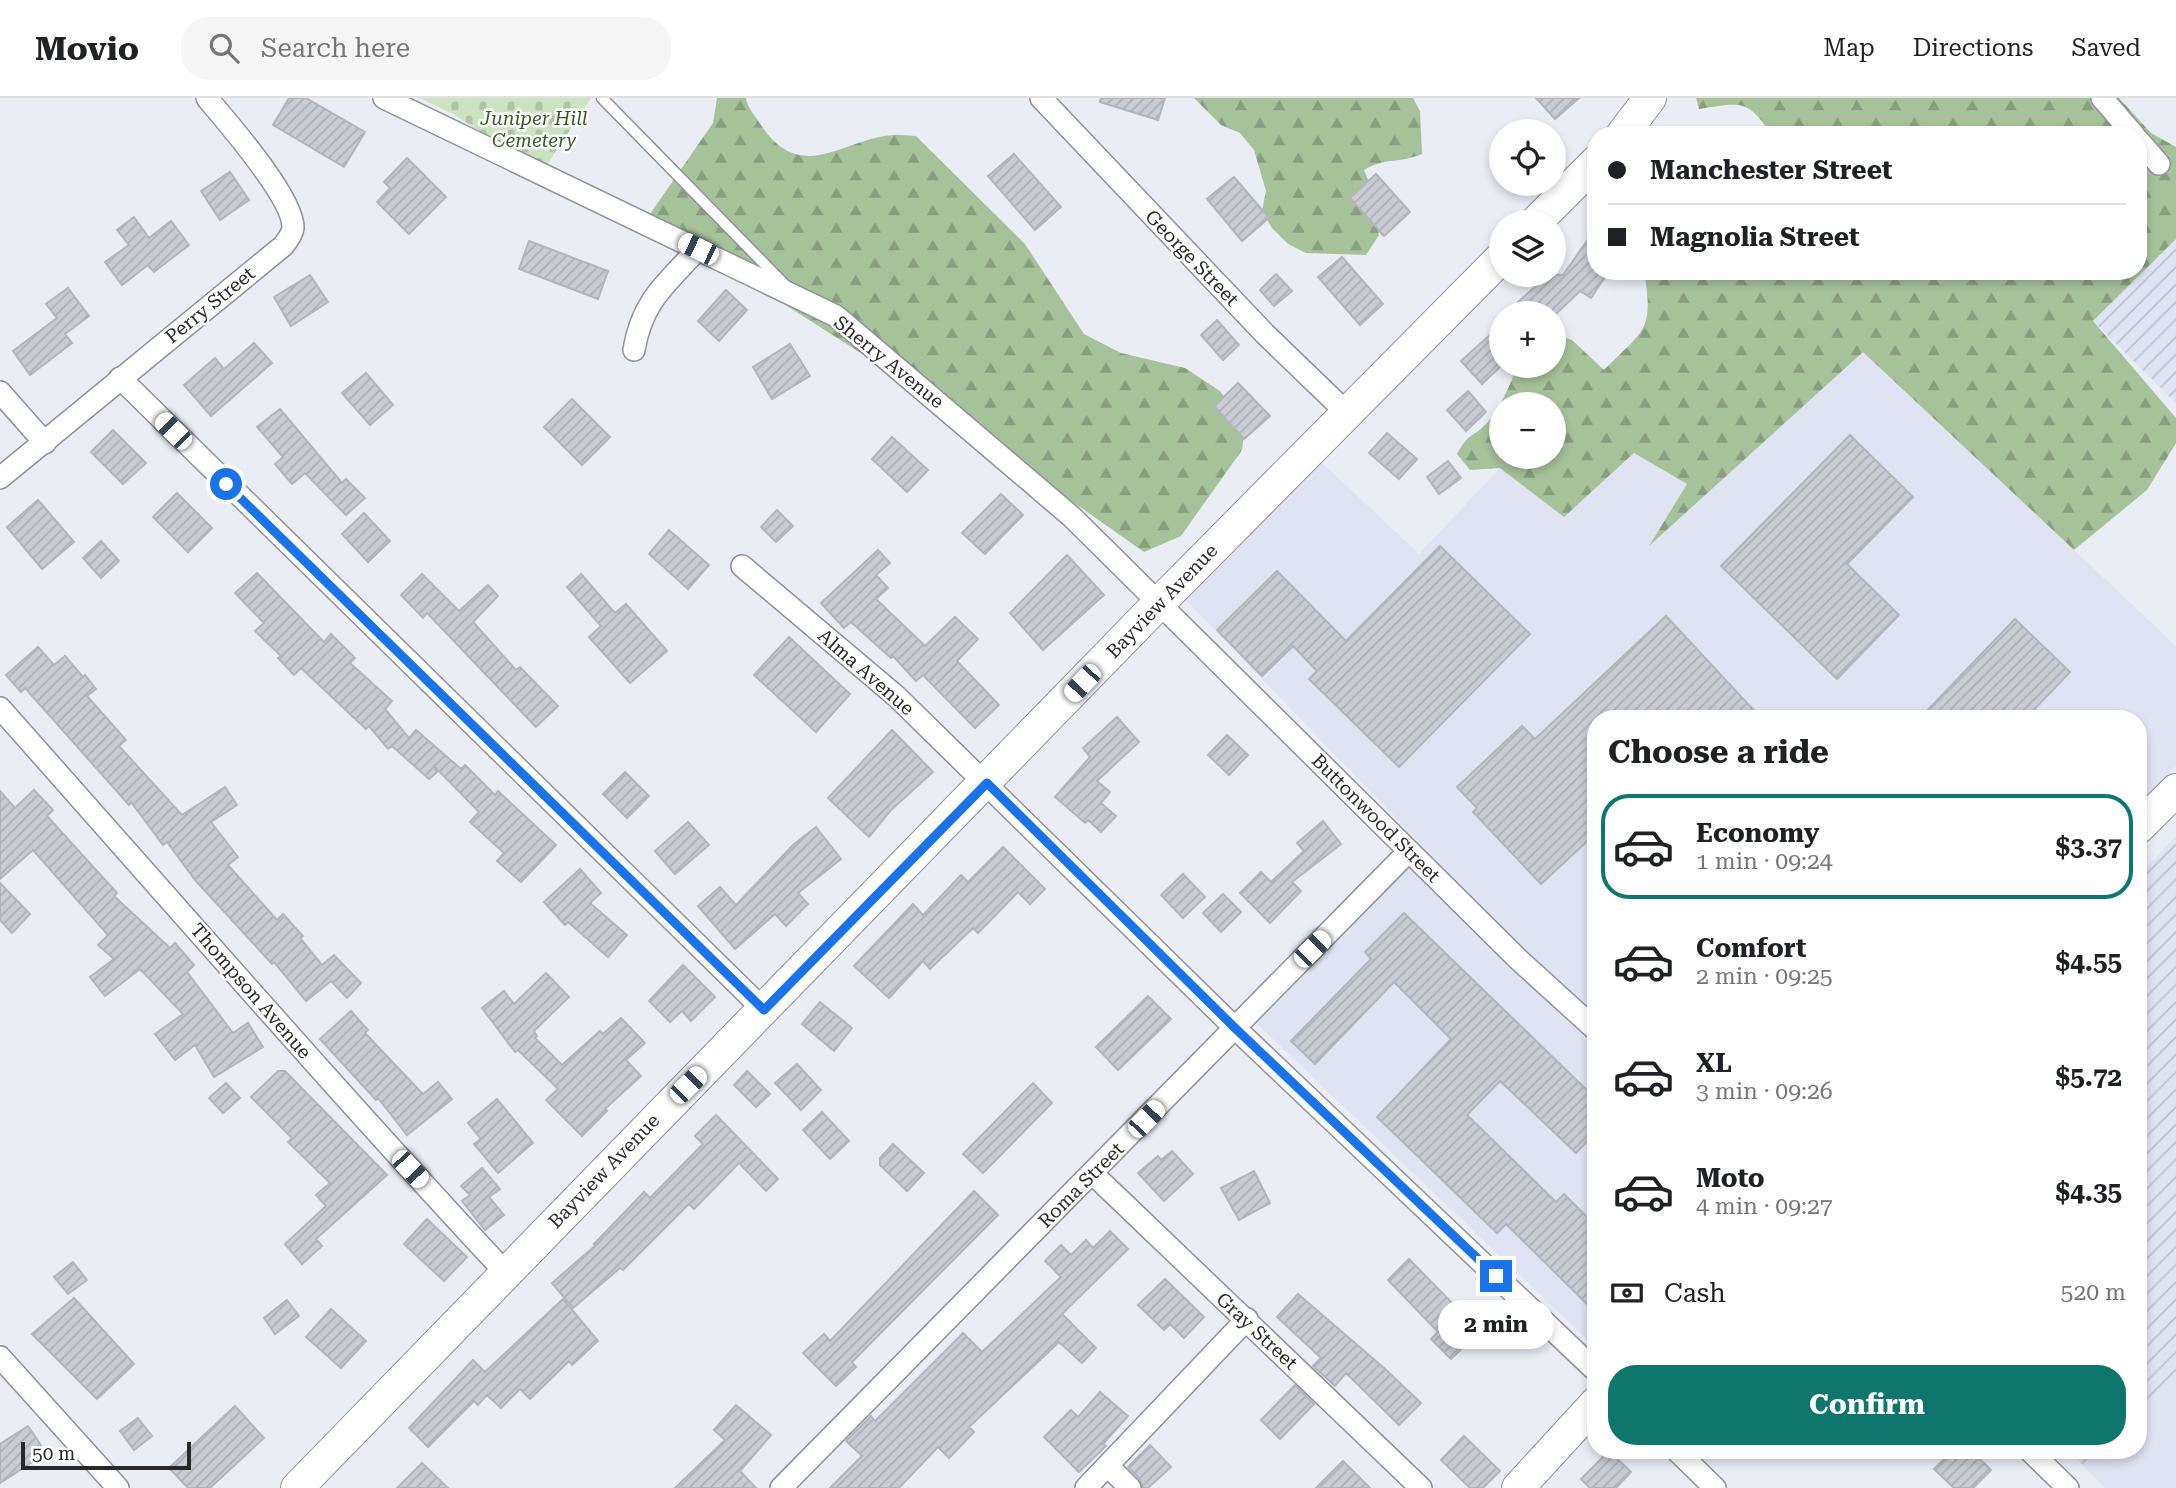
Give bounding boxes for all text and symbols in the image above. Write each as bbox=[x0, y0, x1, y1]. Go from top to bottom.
search box bbox=[181, 17, 671, 80]
text: Movio bbox=[35, 29, 139, 68]
icon: search bbox=[205, 29, 243, 67]
text: Search here bbox=[261, 33, 410, 63]
text: Map bbox=[1823, 34, 1875, 62]
text: Directions bbox=[1913, 34, 2033, 62]
text: Saved bbox=[2071, 34, 2141, 62]
park label: Juniper Hill Cemetery bbox=[480, 107, 588, 152]
map controls bbox=[1489, 119, 1566, 469]
button: locate bbox=[1489, 119, 1566, 196]
text: Manchester Street bbox=[1650, 155, 1892, 185]
street label: George Street bbox=[1140, 205, 1244, 311]
button: layers bbox=[1489, 210, 1566, 287]
text: Magnolia Street bbox=[1650, 222, 1860, 252]
car bbox=[675, 230, 722, 268]
street label: Perry Street bbox=[160, 262, 260, 348]
button: + bbox=[1489, 301, 1566, 378]
street label: Sherry Avenue bbox=[829, 311, 949, 413]
button: − bbox=[1489, 392, 1566, 469]
car bbox=[151, 409, 196, 453]
route start bbox=[210, 468, 242, 500]
street label: Bayview Avenue bbox=[1102, 539, 1222, 663]
street label: Alma Avenue bbox=[813, 624, 919, 720]
car bbox=[1060, 660, 1105, 706]
text: Choose a ride bbox=[1608, 733, 1829, 771]
street label: Buttonwood Street bbox=[1307, 749, 1445, 887]
icon: car bbox=[1612, 815, 1675, 878]
text: Economy bbox=[1696, 818, 1819, 848]
text: $3.37 bbox=[2056, 832, 2122, 862]
text: 1 min · 09:24 bbox=[1696, 848, 1833, 875]
street label: Thompson Avenue bbox=[186, 918, 316, 1064]
car bbox=[1290, 927, 1335, 971]
icon: car bbox=[1612, 930, 1675, 993]
text: Comfort bbox=[1696, 933, 1806, 963]
text: $4.55 bbox=[2056, 947, 2122, 977]
text: 2 min · 09:25 bbox=[1696, 963, 1833, 990]
icon: car bbox=[1612, 1045, 1675, 1108]
text: XL bbox=[1696, 1048, 1732, 1078]
text: $5.72 bbox=[2056, 1062, 2122, 1092]
car bbox=[666, 1063, 711, 1107]
text: 3 min · 09:26 bbox=[1696, 1078, 1833, 1105]
car bbox=[1124, 1097, 1169, 1141]
street label: Bayview Avenue bbox=[544, 1109, 664, 1233]
street label: Roma Street bbox=[1033, 1137, 1129, 1233]
car bbox=[388, 1146, 433, 1192]
icon: car bbox=[1612, 1160, 1675, 1223]
text: Moto bbox=[1696, 1163, 1765, 1193]
text: $4.35 bbox=[2056, 1177, 2122, 1207]
text: 4 min · 09:27 bbox=[1696, 1193, 1833, 1220]
route end bbox=[1480, 1260, 1512, 1292]
icon: cash bbox=[1608, 1274, 1646, 1312]
text: Cash bbox=[1664, 1278, 1726, 1308]
text: 520 m bbox=[2061, 1279, 2126, 1306]
street label: Gray Street bbox=[1212, 1288, 1302, 1374]
callout: 2 min bbox=[1438, 1300, 1554, 1350]
text: 2 min bbox=[1464, 1311, 1528, 1338]
button: Confirm bbox=[1608, 1365, 2126, 1445]
scale bar bbox=[21, 1439, 191, 1471]
text: 50 m bbox=[32, 1442, 75, 1465]

